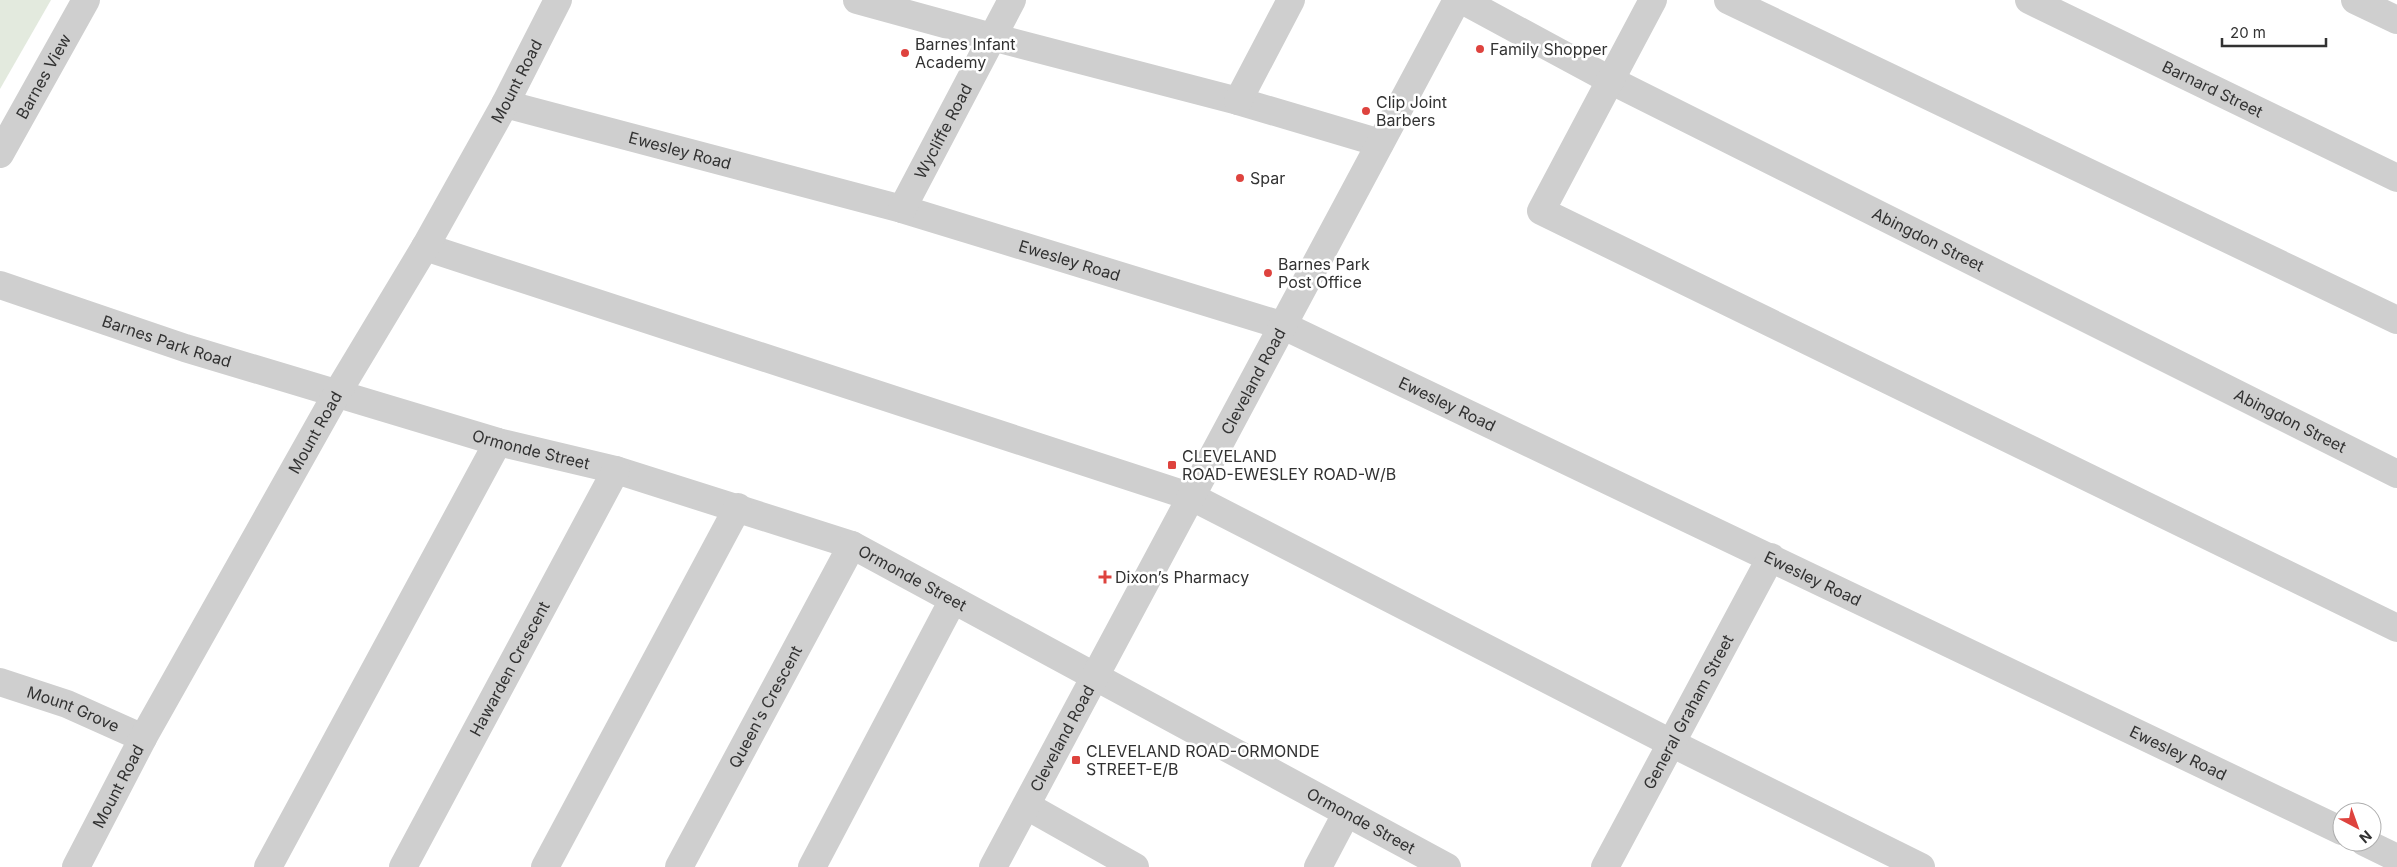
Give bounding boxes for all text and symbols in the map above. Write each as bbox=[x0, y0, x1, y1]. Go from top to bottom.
scale bar bbox=[2222, 15, 2326, 47]
text: 20 m bbox=[2230, 23, 2266, 42]
street label: Barnes View bbox=[12, 30, 75, 122]
place label: Barnes Infant Academy bbox=[915, 34, 1016, 72]
street label: Mount Road bbox=[486, 36, 546, 126]
place label: Family Shopper bbox=[1490, 39, 1608, 59]
marker: Family Shopper bbox=[1474, 43, 1486, 55]
marker: Barnes Infant Academy bbox=[899, 47, 911, 59]
street label: Barnard Street bbox=[2159, 56, 2266, 122]
street label: Wycliffe Road bbox=[910, 80, 976, 182]
place label: Clip Joint Barbers bbox=[1376, 92, 1447, 130]
marker: Clip Joint Barbers bbox=[1360, 105, 1372, 117]
street label: Ewesley Road bbox=[627, 127, 733, 173]
place label: Spar bbox=[1250, 168, 1285, 188]
marker: Spar bbox=[1234, 172, 1246, 184]
street label: Abingdon Street bbox=[1869, 203, 1987, 276]
street label: Ewesley Road bbox=[1016, 235, 1123, 285]
place label: Barnes Park Post Office bbox=[1278, 254, 1370, 292]
marker: Barnes Park Post Office bbox=[1262, 267, 1274, 279]
street label: Barnes Park Road bbox=[100, 311, 234, 371]
street label: Cleveland Road bbox=[1216, 325, 1290, 438]
street label: Ewesley Road bbox=[1395, 372, 1499, 436]
street label: Abingdon Street bbox=[2231, 384, 2350, 457]
street label: Mount Road bbox=[284, 388, 346, 477]
street label: Ormonde Street bbox=[470, 425, 592, 473]
place label: CLEVELAND ROAD-EWESLEY ROAD-W/B bbox=[1182, 446, 1396, 484]
marker: CLEVELAND ROAD-EWESLEY ROAD-W/B bbox=[1166, 459, 1178, 471]
street label: Ormonde Street bbox=[855, 540, 970, 615]
street label: Ewesley Road bbox=[1761, 547, 1864, 610]
place label: Dixon’s Pharmacy bbox=[1115, 567, 1249, 587]
marker: Dixon’s Pharmacy bbox=[1099, 571, 1111, 583]
street label: Hawarden Crescent bbox=[465, 598, 554, 740]
street label: General Graham Street bbox=[1639, 631, 1738, 793]
street label: Queen's Crescent bbox=[724, 642, 806, 771]
street label: Mount Grove bbox=[25, 682, 123, 736]
street label: Cleveland Road bbox=[1025, 682, 1098, 795]
street label: Ewesley Road bbox=[2126, 721, 2230, 784]
street label: Mount Road bbox=[88, 741, 148, 831]
place label: CLEVELAND ROAD-ORMONDE STREET-E/B bbox=[1086, 741, 1320, 779]
marker: CLEVELAND ROAD-ORMONDE STREET-E/B bbox=[1070, 754, 1082, 766]
street label: Ormonde Street bbox=[1303, 783, 1419, 858]
north arrow bbox=[2332, 802, 2382, 852]
text: N bbox=[2356, 827, 2375, 847]

